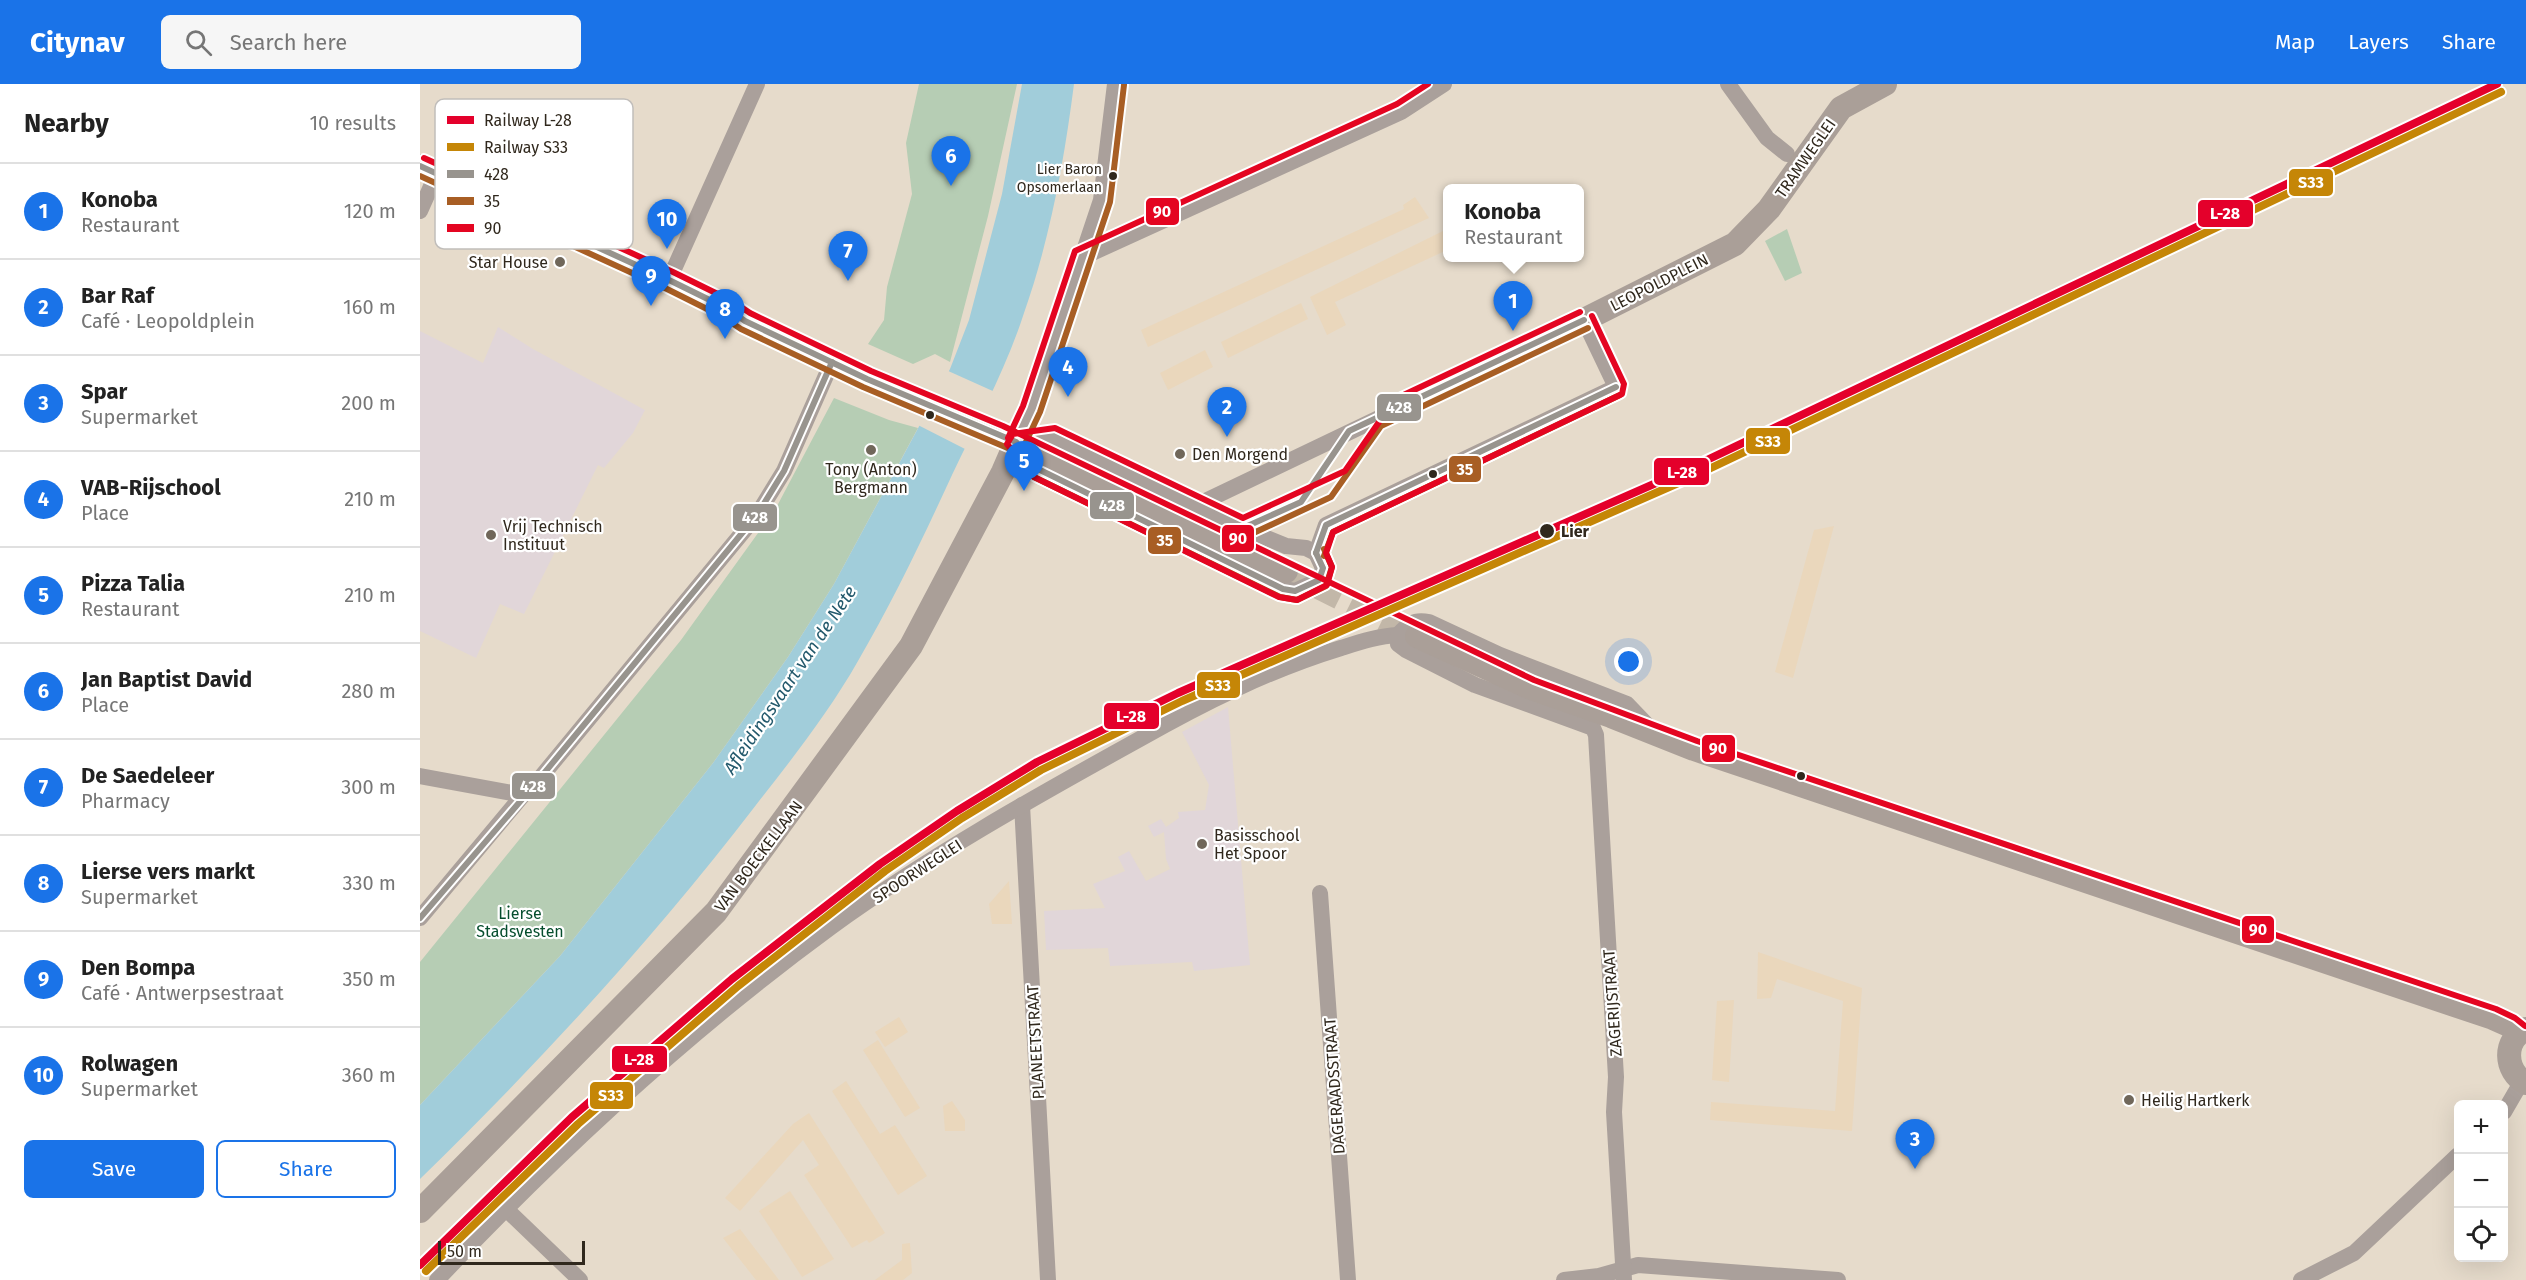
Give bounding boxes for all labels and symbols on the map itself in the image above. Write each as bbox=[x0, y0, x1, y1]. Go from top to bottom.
legend bbox=[435, 99, 633, 249]
text: Railway L-28 bbox=[484, 111, 572, 130]
street label: TRAMWEGLEI bbox=[1771, 115, 1840, 202]
pin: 6 bbox=[932, 136, 970, 186]
text: Railway S33 bbox=[484, 138, 568, 157]
place label: Lier Baron Opsomerlaan bbox=[1017, 161, 1102, 196]
text: 428 bbox=[484, 165, 509, 184]
line badge: S33 bbox=[2288, 168, 2334, 197]
marker: Lier Baron Opsomerlaan bbox=[1107, 170, 1119, 182]
text: S33 bbox=[2298, 173, 2324, 192]
text: 35 bbox=[484, 192, 500, 211]
line badge: 90 bbox=[1145, 197, 1180, 226]
line badge: L-28 bbox=[2197, 199, 2254, 228]
pin: 10 bbox=[648, 200, 686, 249]
text: 90 bbox=[1153, 202, 1171, 221]
text: L-28 bbox=[2210, 204, 2240, 223]
text: 90 bbox=[484, 219, 501, 238]
pin: 7 bbox=[828, 232, 868, 281]
street label: LEOPOLDPLEIN bbox=[1607, 250, 1711, 315]
place label: Star House bbox=[469, 253, 548, 272]
marker: Star House bbox=[553, 255, 567, 269]
pin: 9 bbox=[632, 256, 670, 306]
pin: 1 bbox=[1494, 282, 1532, 331]
pin: 8 bbox=[706, 290, 744, 339]
pin: 4 bbox=[1048, 348, 1088, 397]
pin: 2 bbox=[1208, 388, 1246, 437]
line badge: 428 bbox=[1376, 393, 1422, 422]
text: 428 bbox=[1386, 398, 1412, 417]
unlabelled marker bbox=[924, 409, 936, 421]
line badge: S33 bbox=[1745, 427, 1791, 455]
text: S33 bbox=[1755, 432, 1781, 451]
pin: 5 bbox=[1004, 442, 1044, 491]
marker: Tony (Anton) Bergmann bbox=[864, 443, 878, 457]
place label: Den Morgend bbox=[1192, 445, 1288, 464]
marker: Den Morgend bbox=[1173, 447, 1187, 461]
line badge: 35 bbox=[1448, 455, 1482, 483]
line badge: L-28 bbox=[1653, 457, 1710, 486]
place label: Tony (Anton) Bergmann bbox=[825, 460, 917, 497]
text: 35 bbox=[1456, 460, 1474, 479]
text: L-28 bbox=[1667, 463, 1697, 482]
unlabelled marker bbox=[1427, 468, 1439, 480]
line badge: 428 bbox=[1089, 491, 1135, 520]
text: 428 bbox=[1099, 496, 1125, 515]
line badge: 428 bbox=[732, 503, 778, 532]
text: 428 bbox=[742, 508, 768, 527]
place label: Vrij Technisch Instituut bbox=[503, 517, 603, 554]
marker: Lier bbox=[1538, 522, 1556, 540]
place label: Lier bbox=[1561, 522, 1590, 541]
line badge: 90 bbox=[1221, 524, 1255, 553]
line badge: 35 bbox=[1147, 526, 1182, 555]
marker: Vrij Technisch Instituut bbox=[484, 528, 498, 542]
text: 90 bbox=[1229, 529, 1247, 548]
text: 35 bbox=[1156, 531, 1174, 550]
water label: Afleidingsvaart van de Nete bbox=[718, 582, 861, 779]
your location bbox=[1614, 647, 1643, 676]
line badge: S33 bbox=[1196, 671, 1241, 699]
text: S33 bbox=[1205, 676, 1231, 695]
line badge: L-28 bbox=[1103, 702, 1160, 730]
text: L-28 bbox=[1116, 707, 1146, 726]
line badge: 90 bbox=[1701, 734, 1736, 763]
text: 90 bbox=[1709, 739, 1727, 758]
unlabelled marker bbox=[1795, 770, 1807, 782]
line badge: 428 bbox=[511, 772, 556, 800]
text: 428 bbox=[520, 777, 546, 796]
street label: VAN BOECKELLAAN bbox=[710, 797, 806, 916]
place label: Basisschool Het Spoor bbox=[1214, 826, 1300, 863]
street label: SPOORWEGLEI bbox=[869, 835, 966, 907]
marker: Basisschool Het Spoor bbox=[1195, 837, 1209, 851]
park label: Lierse Stadsvesten bbox=[476, 904, 564, 941]
line badge: 90 bbox=[2241, 915, 2275, 944]
text: 90 bbox=[2249, 920, 2267, 939]
street label: ZAGERIJSTRAAT bbox=[1599, 948, 1626, 1057]
street label: PLANEETSTRAAT bbox=[1023, 984, 1048, 1100]
street label: DAGERAADSSTRAAT bbox=[1320, 1016, 1349, 1155]
line badge: L-28 bbox=[611, 1045, 668, 1073]
text: L-28 bbox=[624, 1050, 654, 1069]
line badge: S33 bbox=[589, 1081, 634, 1110]
text: S33 bbox=[598, 1086, 624, 1105]
place label: Heilig Hartkerk bbox=[2141, 1091, 2250, 1110]
marker: Heilig Hartkerk bbox=[2122, 1093, 2136, 1107]
pin: 3 bbox=[1896, 1120, 1934, 1169]
scale bar bbox=[438, 1238, 585, 1266]

